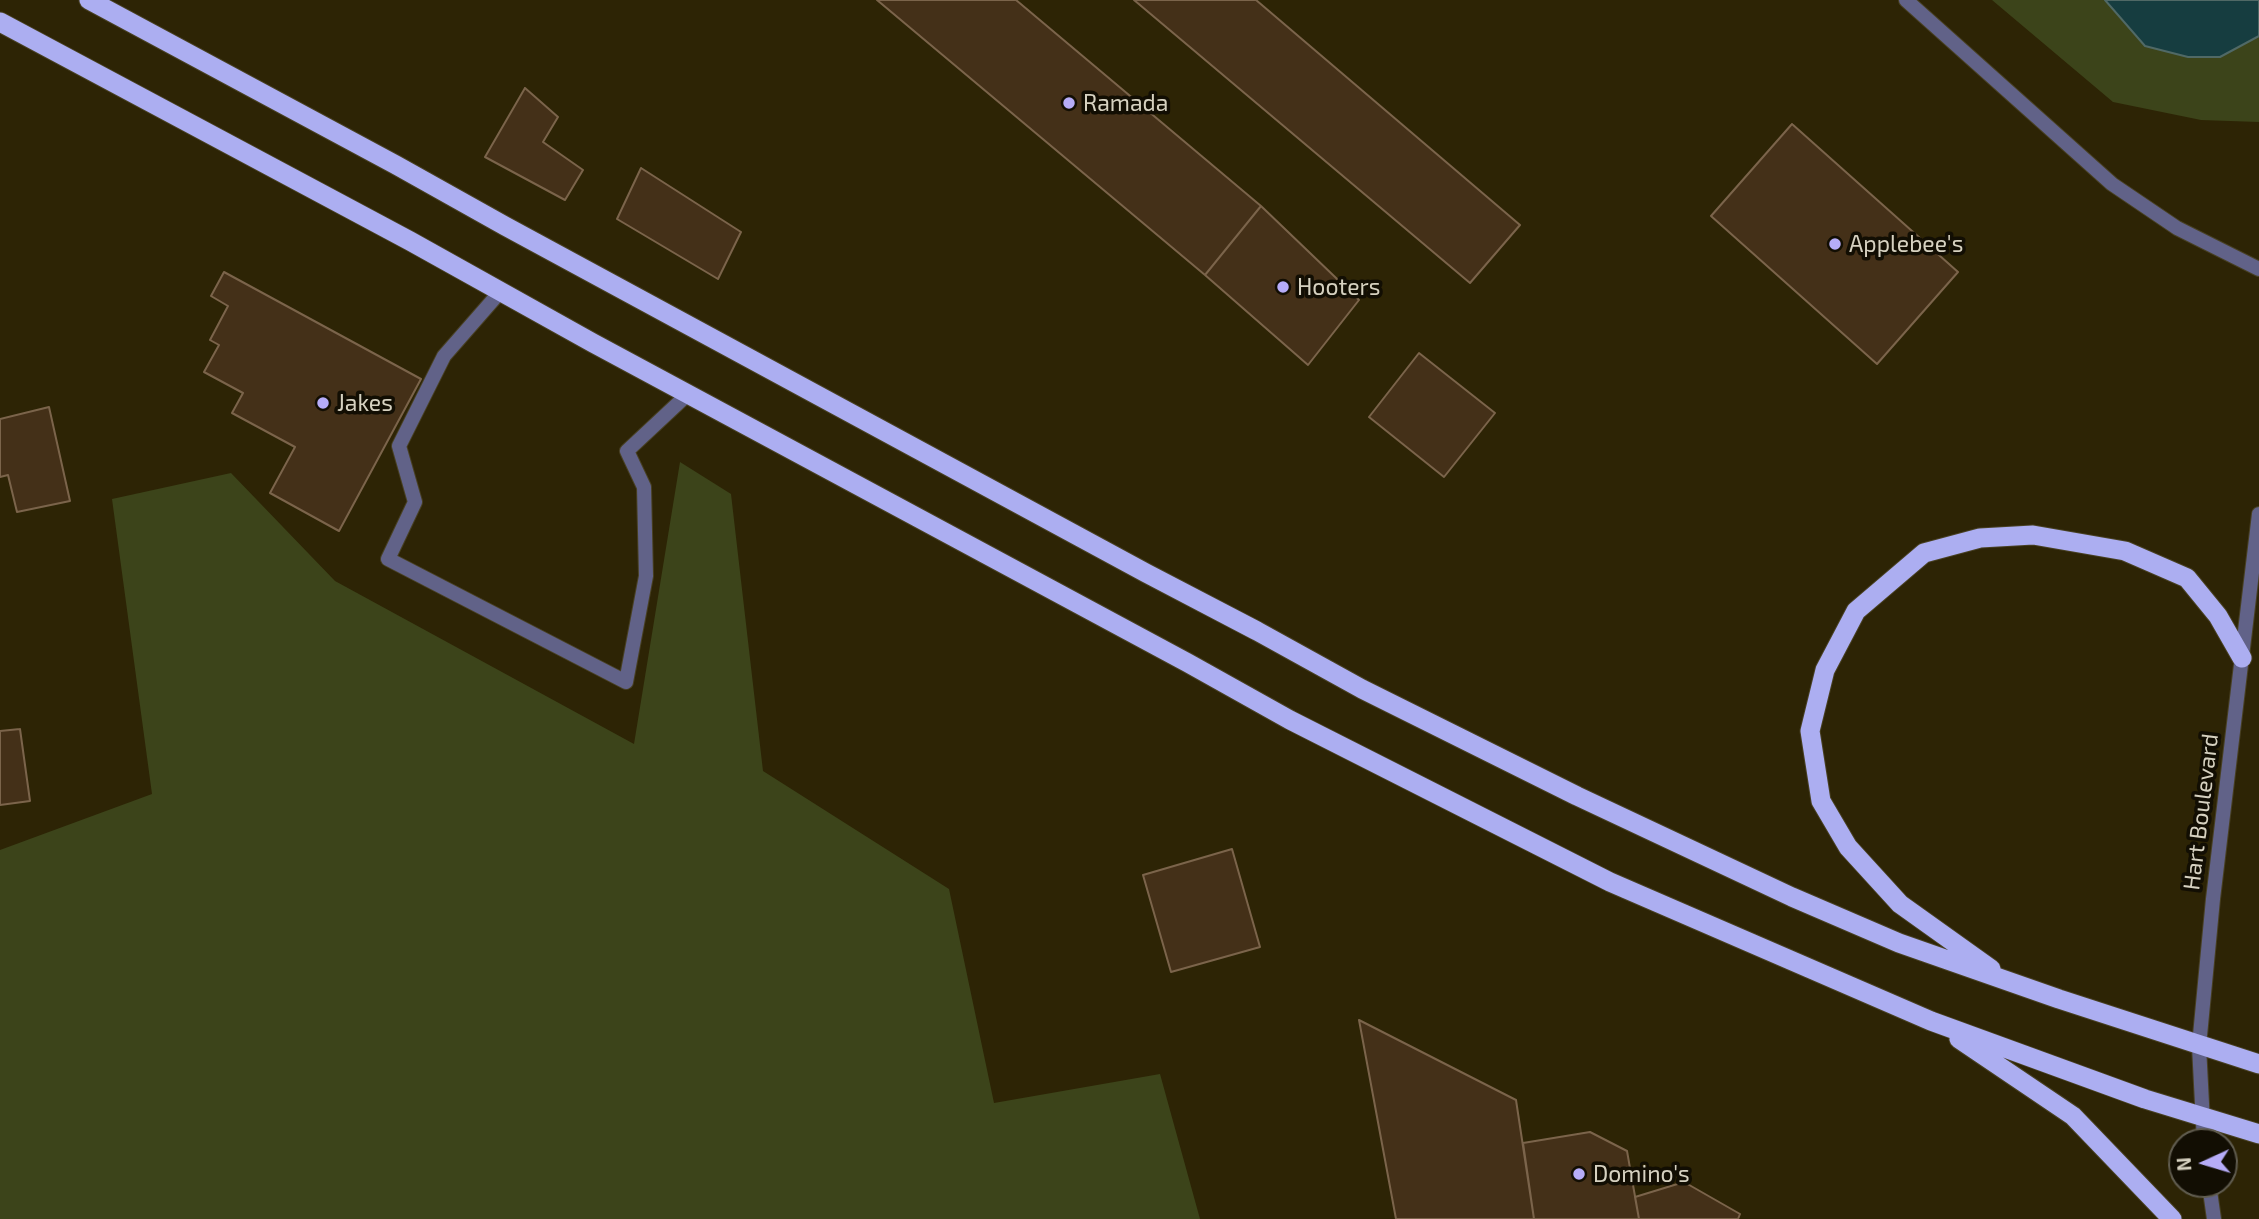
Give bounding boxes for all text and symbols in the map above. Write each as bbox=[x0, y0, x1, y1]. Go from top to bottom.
place label: Ramada bbox=[1083, 89, 1168, 117]
marker: Ramada bbox=[1061, 95, 1077, 111]
place label: Applebee's bbox=[1849, 230, 1963, 258]
marker: Applebee's bbox=[1827, 236, 1843, 252]
place label: Hooters bbox=[1297, 273, 1380, 301]
marker: Hooters bbox=[1275, 279, 1291, 295]
place label: Jakes bbox=[337, 389, 393, 417]
marker: Jakes bbox=[315, 395, 331, 411]
street label: Hart Boulevard bbox=[2178, 732, 2224, 892]
north arrow bbox=[2168, 1128, 2238, 1198]
text: N bbox=[2172, 1157, 2195, 1172]
place label: Domino's bbox=[1593, 1160, 1690, 1188]
marker: Domino's bbox=[1571, 1166, 1587, 1182]

